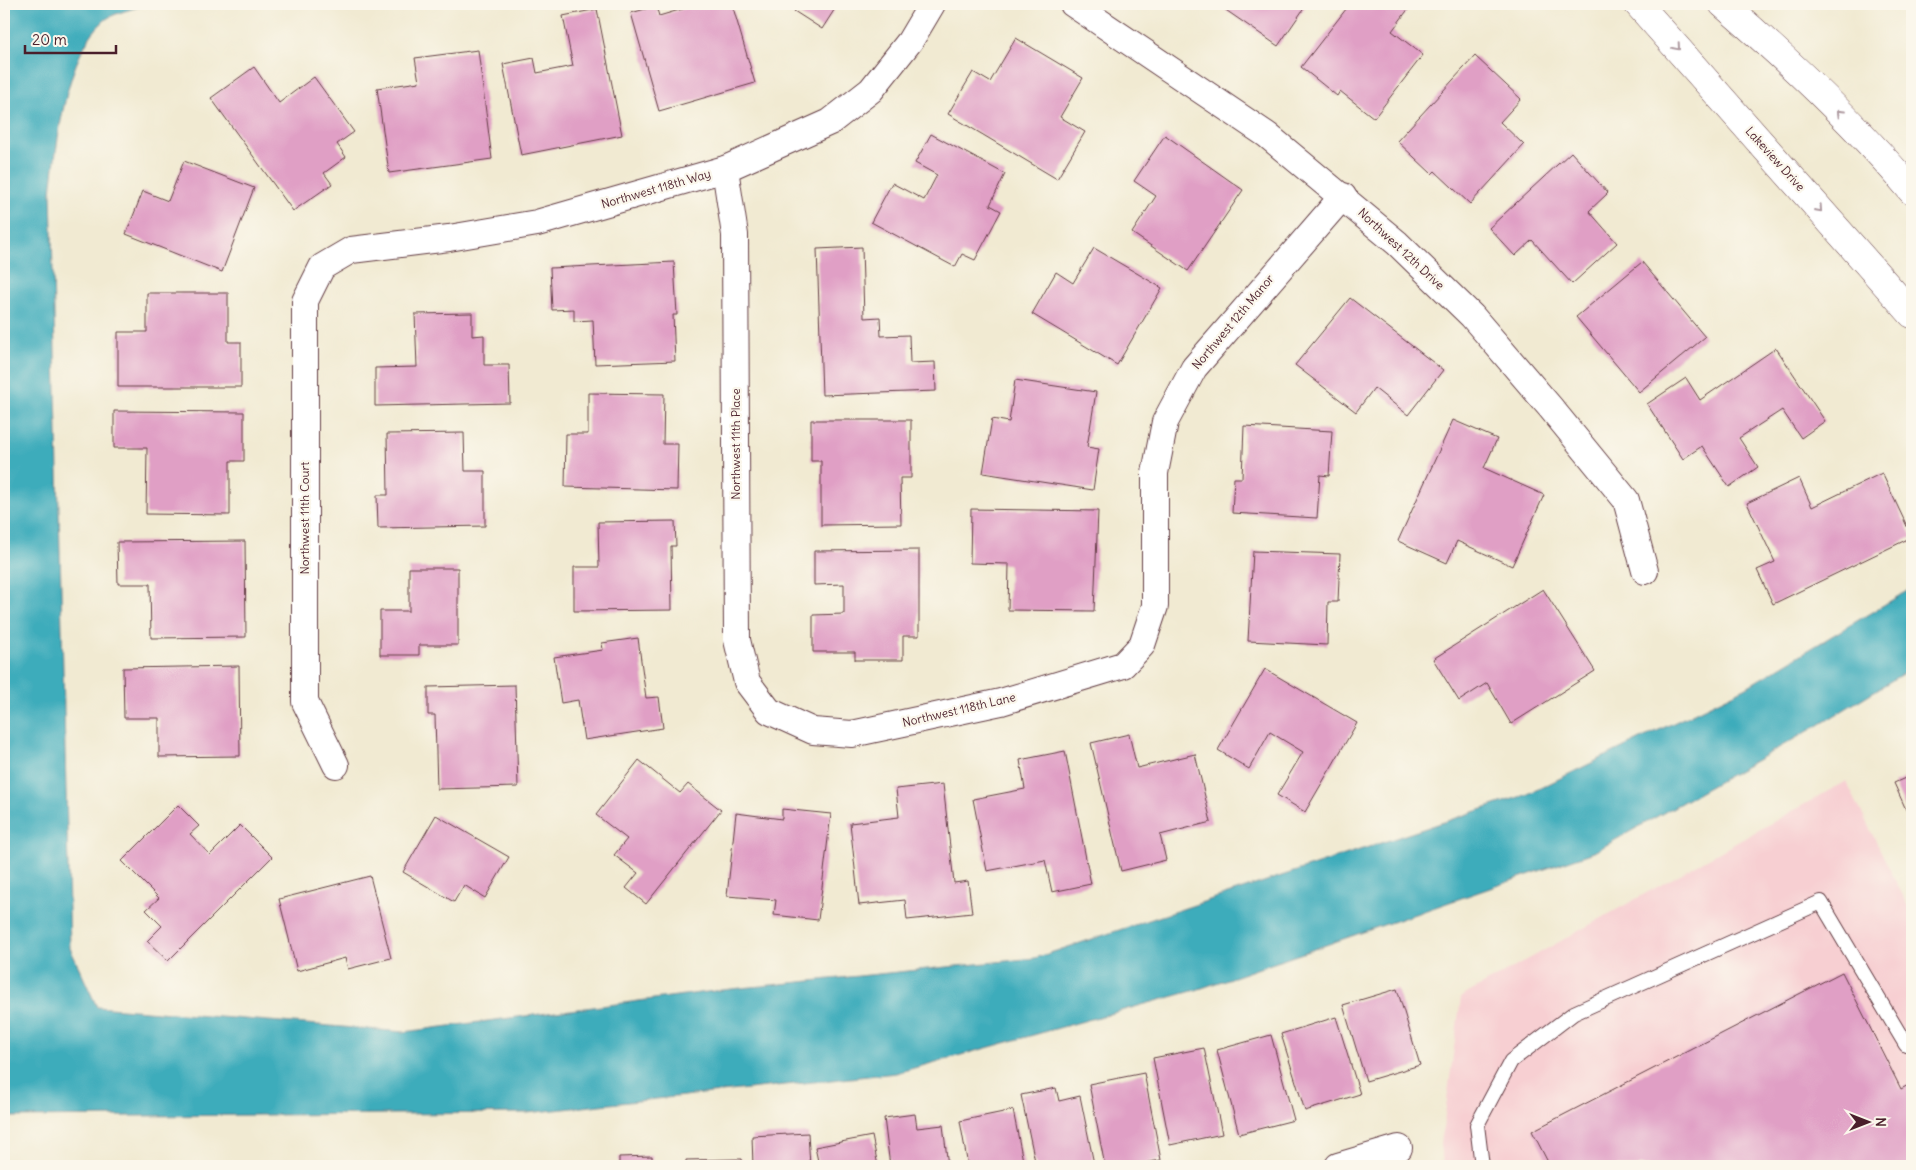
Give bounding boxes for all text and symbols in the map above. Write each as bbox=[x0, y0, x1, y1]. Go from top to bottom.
scale bar bbox=[25, 22, 116, 54]
text: 20 m bbox=[32, 30, 67, 49]
one-way arrow bbox=[1672, 42, 1681, 51]
one-way arrow bbox=[1836, 110, 1845, 119]
street label: Lakeview Drive bbox=[1743, 123, 1808, 194]
street label: Northwest 118th Way bbox=[599, 166, 712, 211]
one-way arrow bbox=[1813, 204, 1822, 213]
street label: Northwest 12th Drive bbox=[1355, 205, 1448, 292]
street label: Northwest 12th Manor bbox=[1189, 271, 1277, 372]
street label: Northwest 11th Place bbox=[728, 388, 743, 500]
street label: Northwest 11th Court bbox=[297, 462, 312, 574]
street label: Northwest 118th Lane bbox=[901, 689, 1017, 730]
north arrow bbox=[1844, 1098, 1894, 1148]
text: N bbox=[1872, 1117, 1890, 1127]

